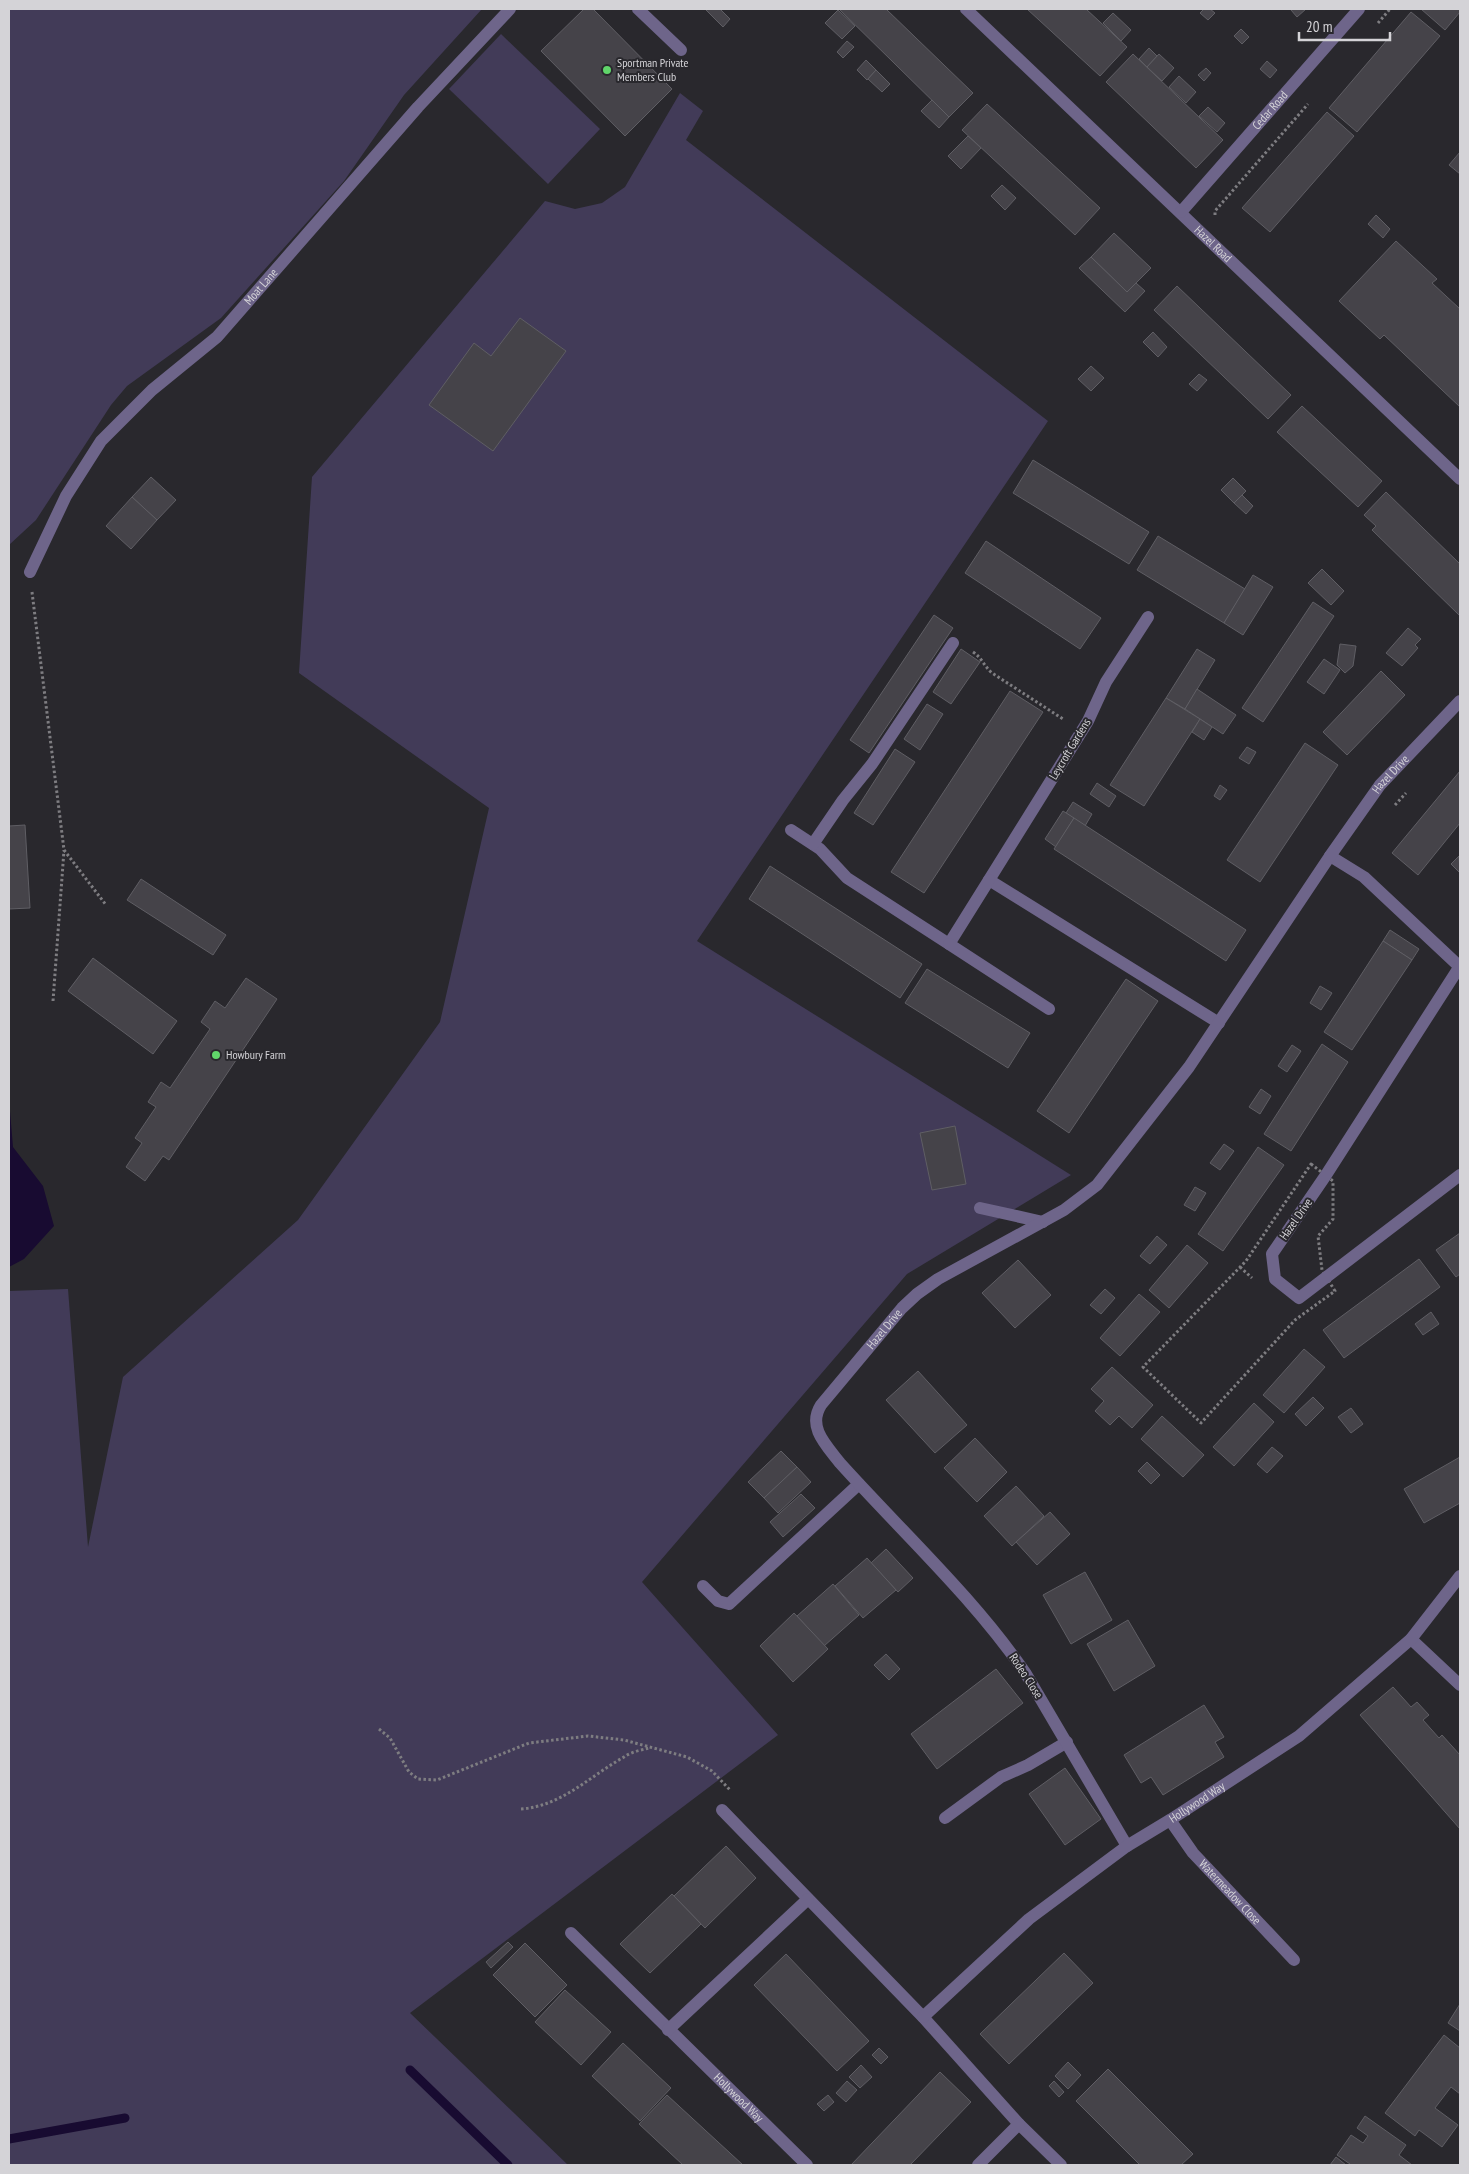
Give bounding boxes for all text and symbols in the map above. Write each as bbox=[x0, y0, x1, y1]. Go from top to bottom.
scale bar bbox=[1299, 10, 1390, 42]
text: 20 m bbox=[1306, 17, 1332, 36]
place label: Sportman Private Members Club bbox=[617, 55, 688, 84]
marker: Sportman Private Members Club bbox=[601, 64, 613, 76]
street label: Cedar Road bbox=[1249, 88, 1291, 133]
street label: Hazel Road bbox=[1191, 222, 1235, 265]
street label: Moat Lane bbox=[241, 265, 280, 308]
street label: Leycroft Gardens bbox=[1045, 715, 1094, 782]
street label: Hazel Drive bbox=[1368, 751, 1412, 796]
place label: Howbury Farm bbox=[226, 1047, 286, 1062]
marker: Howbury Farm bbox=[210, 1049, 222, 1061]
street label: Hazel Drive bbox=[1276, 1195, 1315, 1242]
street label: Hazel Drive bbox=[863, 1306, 905, 1352]
street label: Rodeo Close bbox=[1006, 1650, 1047, 1701]
street label: Hollywood Way bbox=[1166, 1778, 1228, 1826]
street label: Watermeadow Close bbox=[1196, 1856, 1264, 1927]
street label: Hollywood Way bbox=[711, 2070, 767, 2125]

